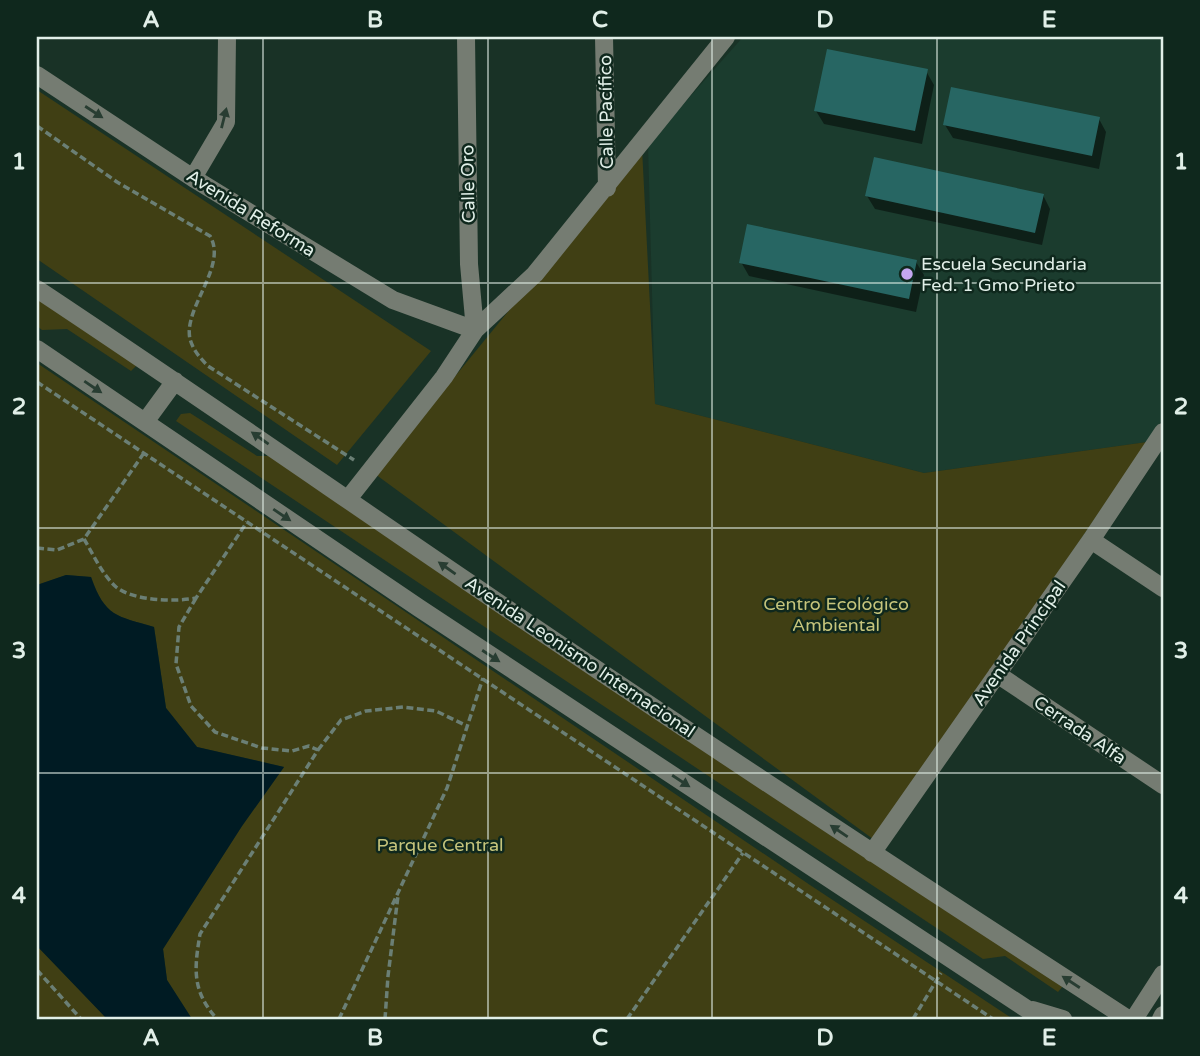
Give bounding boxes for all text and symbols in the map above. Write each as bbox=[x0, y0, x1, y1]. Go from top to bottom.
text: A bbox=[142, 6, 160, 34]
text: B bbox=[367, 6, 383, 34]
text: C bbox=[592, 6, 608, 34]
text: D bbox=[816, 6, 834, 34]
text: E bbox=[1042, 6, 1056, 34]
street label: Calle Pacífico bbox=[594, 55, 618, 169]
one-way arrow bbox=[84, 106, 104, 119]
one-way arrow bbox=[219, 106, 230, 128]
street label: Calle Oro bbox=[456, 145, 480, 223]
text: 1 bbox=[12, 148, 26, 176]
text: 1 bbox=[1174, 148, 1188, 176]
street label: Avenida Reforma bbox=[182, 165, 320, 261]
place label: Escuela Secundaria Fed. 1 Gmo Prieto bbox=[921, 253, 1087, 296]
marker: Escuela Secundaria Fed. 1 Gmo Prieto bbox=[899, 266, 915, 282]
one-way arrow bbox=[84, 380, 103, 393]
text: 2 bbox=[12, 393, 26, 421]
text: 2 bbox=[1174, 393, 1188, 421]
one-way arrow bbox=[251, 431, 269, 445]
one-way arrow bbox=[273, 508, 291, 522]
one-way arrow bbox=[438, 561, 456, 575]
street label: Avenida Leonismo Internacional bbox=[461, 572, 699, 742]
street label: Avenida Principal bbox=[967, 576, 1071, 710]
park label: Centro Ecológico Ambiental bbox=[763, 593, 909, 636]
text: 3 bbox=[12, 637, 26, 665]
text: 3 bbox=[1174, 637, 1188, 665]
one-way arrow bbox=[481, 649, 501, 662]
street label: Cerrada Alfa bbox=[1030, 691, 1130, 769]
one-way arrow bbox=[671, 774, 691, 787]
one-way arrow bbox=[830, 824, 848, 838]
park label: Parque Central bbox=[376, 834, 504, 856]
text: 4 bbox=[12, 882, 27, 910]
text: 4 bbox=[1174, 882, 1189, 910]
one-way arrow bbox=[1062, 975, 1080, 989]
text: A bbox=[142, 1024, 160, 1052]
text: B bbox=[367, 1024, 383, 1052]
text: C bbox=[592, 1024, 608, 1052]
text: D bbox=[816, 1024, 834, 1052]
text: E bbox=[1042, 1024, 1056, 1052]

